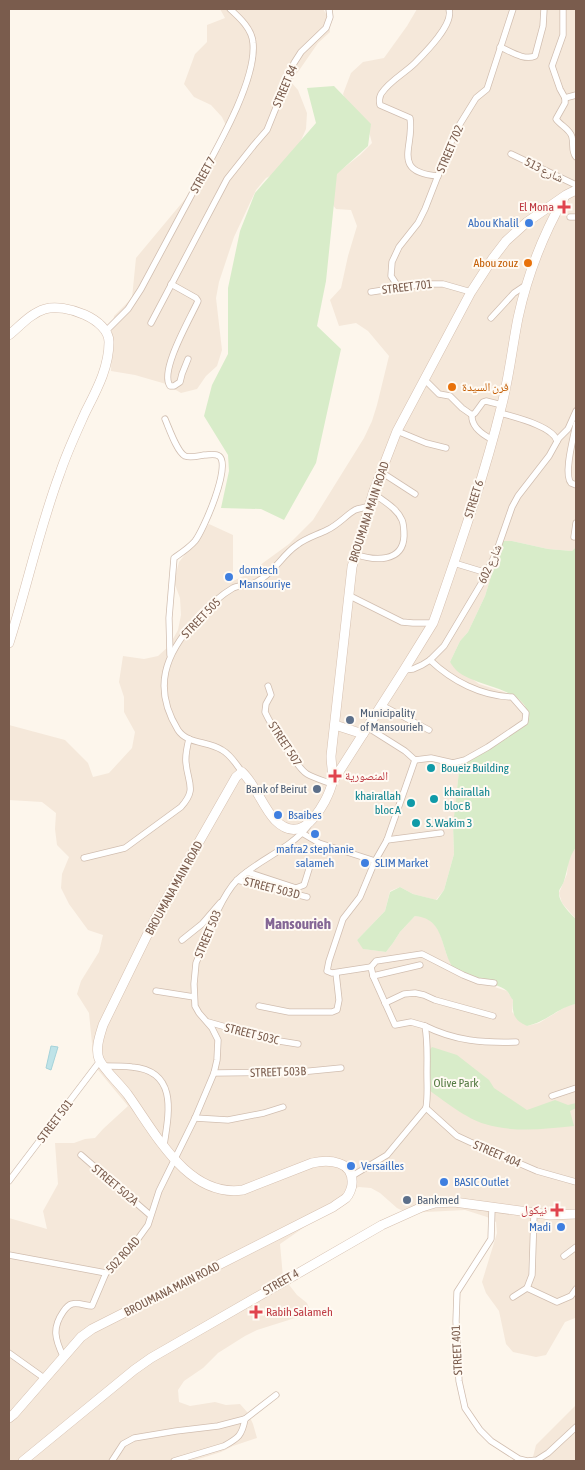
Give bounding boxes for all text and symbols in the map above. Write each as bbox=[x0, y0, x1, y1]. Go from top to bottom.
street label: STREET 84 bbox=[270, 62, 300, 109]
street label: STREET 702 bbox=[434, 123, 466, 175]
street label: STREET 7 bbox=[187, 154, 219, 195]
street label: شارع 513 bbox=[522, 155, 566, 186]
place label: El Mona bbox=[519, 200, 554, 214]
marker: El Mona bbox=[558, 201, 570, 213]
place label: Abou Khalil bbox=[468, 216, 520, 230]
marker: Abou Khalil bbox=[523, 217, 535, 229]
place label: Abou zouz bbox=[473, 256, 519, 270]
marker: Abou zouz bbox=[522, 257, 534, 269]
street label: STREET 701 bbox=[381, 277, 433, 297]
place label: فرن السيدة bbox=[462, 380, 509, 394]
marker: فرن السيدة bbox=[446, 381, 458, 393]
street label: BROUMANA MAIN ROAD bbox=[346, 459, 392, 564]
street label: STREET 6 bbox=[462, 478, 487, 520]
street label: شارع 602 bbox=[475, 542, 506, 586]
place label: domtech Mansouriye bbox=[239, 563, 291, 591]
marker: domtech Mansouriye bbox=[223, 571, 235, 583]
street label: STREET 505 bbox=[178, 595, 224, 641]
place label: Municipality of Mansourieh bbox=[360, 706, 423, 734]
marker: Municipality of Mansourieh bbox=[344, 714, 356, 726]
street label: STREET 507 bbox=[265, 719, 305, 769]
place label: Boueiz Building bbox=[441, 761, 510, 775]
marker: Boueiz Building bbox=[425, 762, 437, 774]
place label: المنصورية bbox=[345, 769, 388, 783]
marker: المنصورية bbox=[329, 770, 341, 782]
place label: Bank of Beirut bbox=[246, 782, 308, 796]
marker: Bank of Beirut bbox=[311, 783, 323, 795]
place label: khairallah bloc B bbox=[444, 785, 490, 813]
place label: khairallah bloc A bbox=[355, 789, 401, 817]
marker: khairallah bloc B bbox=[428, 793, 440, 805]
marker: khairallah bloc A bbox=[405, 797, 417, 809]
place label: Bsaibes bbox=[288, 808, 322, 822]
marker: Bsaibes bbox=[272, 809, 284, 821]
place label: S. Wakim 3 bbox=[426, 816, 472, 830]
marker: S. Wakim 3 bbox=[410, 817, 422, 829]
marker: mafra2 stephanie salameh bbox=[309, 828, 321, 840]
street label: BROUMANA MAIN ROAD bbox=[142, 838, 206, 937]
place label: mafra2 stephanie salameh bbox=[276, 842, 354, 870]
place label: SLIM Market bbox=[375, 856, 429, 870]
marker: SLIM Market bbox=[359, 857, 371, 869]
street label: STREET 503D bbox=[243, 874, 302, 902]
street label: STREET 503 bbox=[192, 908, 224, 960]
district label: Mansourieh bbox=[265, 915, 331, 932]
street label: STREET 503C bbox=[223, 1020, 281, 1048]
street label: STREET 503B bbox=[250, 1064, 307, 1080]
park label: Olive Park bbox=[434, 1076, 479, 1090]
street label: STREET 501 bbox=[34, 1096, 76, 1145]
street label: STREET 404 bbox=[471, 1138, 523, 1170]
place label: Versailles bbox=[361, 1159, 404, 1173]
marker: Versailles bbox=[345, 1160, 357, 1172]
street label: STREET 502A bbox=[89, 1162, 141, 1209]
place label: BASIC Outlet bbox=[454, 1175, 509, 1189]
marker: BASIC Outlet bbox=[438, 1176, 450, 1188]
place label: Bankmed bbox=[417, 1193, 459, 1207]
marker: Bankmed bbox=[401, 1194, 413, 1206]
place label: نيكول bbox=[521, 1203, 547, 1217]
marker: نيكول bbox=[551, 1204, 563, 1216]
place label: Madi bbox=[529, 1220, 551, 1234]
marker: Madi bbox=[555, 1221, 567, 1233]
street label: 502 ROAD bbox=[103, 1234, 143, 1276]
street label: BROUMANA MAIN ROAD bbox=[122, 1259, 222, 1319]
street label: STREET 4 bbox=[261, 1266, 302, 1298]
place label: Rabih Salameh bbox=[266, 1305, 333, 1319]
marker: Rabih Salameh bbox=[250, 1306, 262, 1318]
street label: STREET 401 bbox=[449, 1324, 465, 1376]

